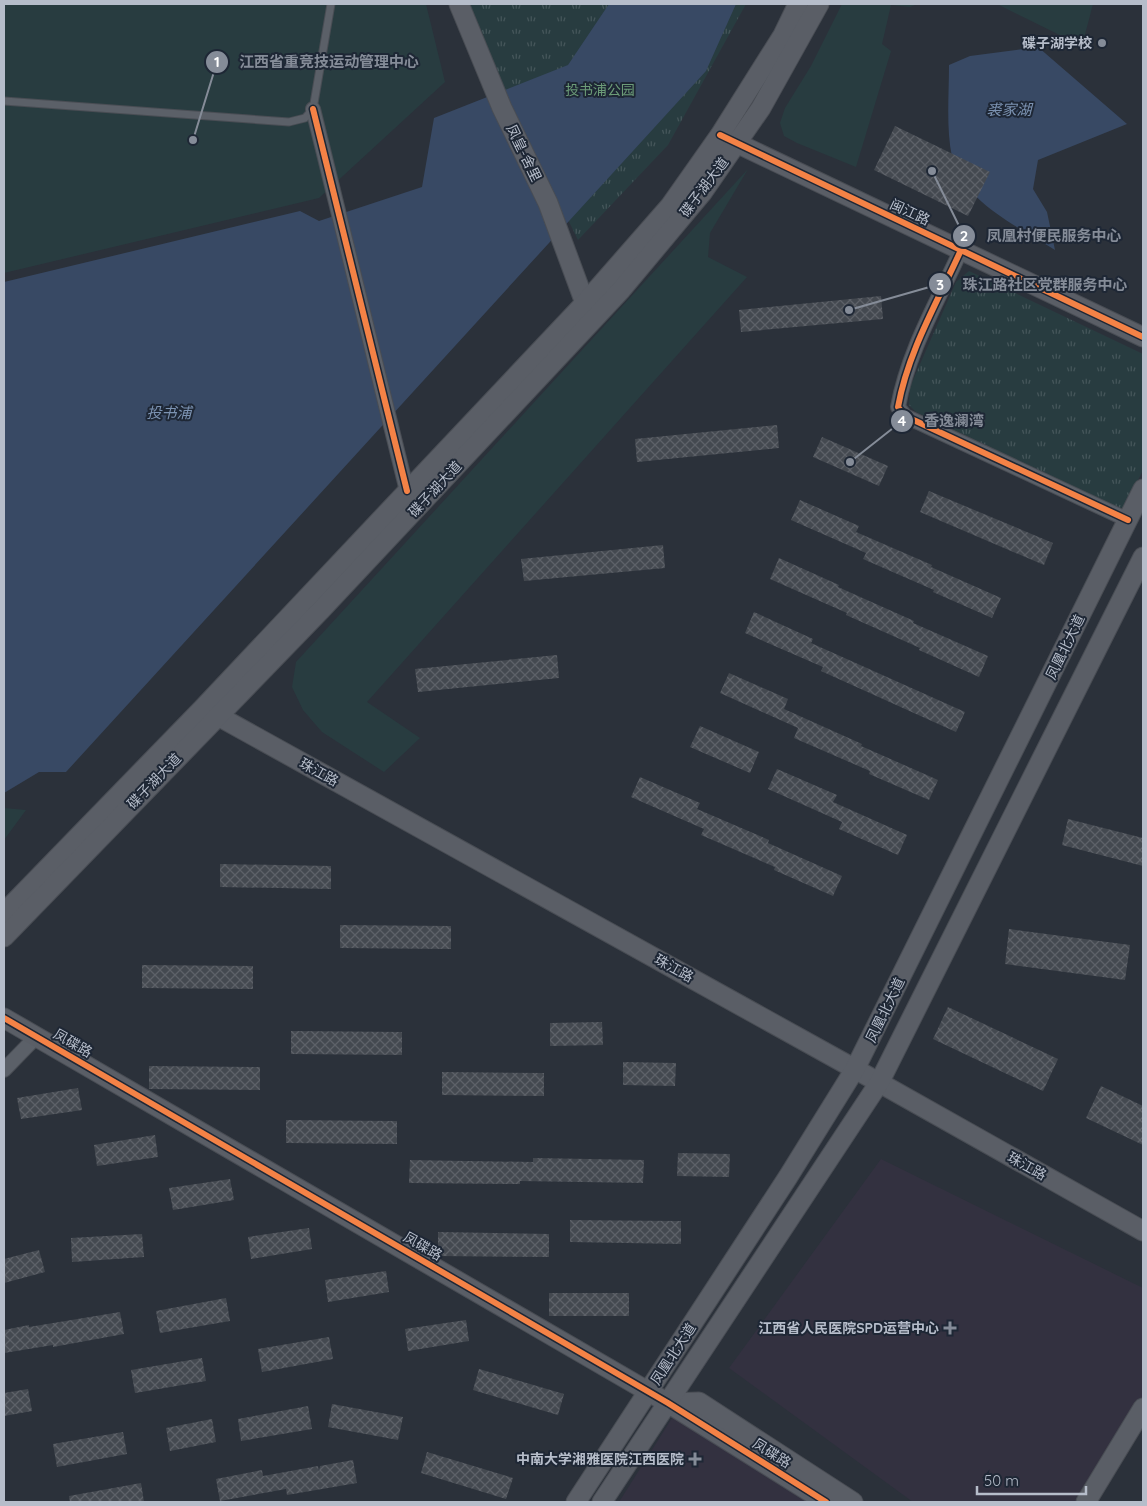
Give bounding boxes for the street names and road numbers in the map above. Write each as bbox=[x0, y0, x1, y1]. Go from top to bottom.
street label: 凤皇-舍里 bbox=[502, 121, 546, 185]
street label: 碟子湖大道 bbox=[676, 154, 732, 220]
street label: 闽江路 bbox=[887, 195, 933, 229]
street label: 碟子湖大道 bbox=[405, 457, 465, 521]
street label: 凤凰北大道 bbox=[1042, 612, 1088, 682]
street label: 碟子湖大道 bbox=[123, 750, 185, 812]
street label: 珠江路 bbox=[296, 754, 342, 790]
street label: 珠江路 bbox=[651, 950, 697, 986]
street label: 凤凰北大道 bbox=[862, 975, 908, 1045]
street label: 凤碟路 bbox=[50, 1025, 96, 1061]
street label: 珠江路 bbox=[1004, 1148, 1050, 1184]
street label: 凤碟路 bbox=[400, 1228, 446, 1264]
street label: 凤凰北大道 bbox=[646, 1320, 700, 1388]
street label: 凤碟路 bbox=[749, 1434, 795, 1472]

